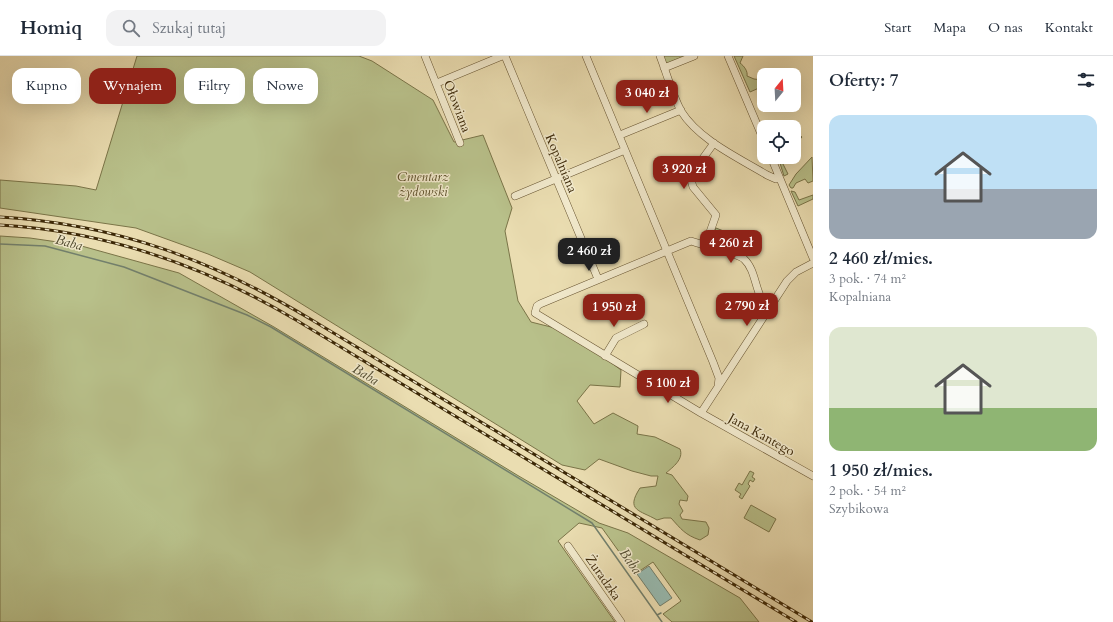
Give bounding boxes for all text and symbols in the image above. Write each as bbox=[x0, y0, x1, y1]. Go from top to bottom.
search box bbox=[106, 10, 386, 46]
text: Homiq bbox=[20, 15, 82, 41]
icon: search bbox=[120, 17, 142, 39]
text: Szukaj tutaj bbox=[152, 18, 226, 38]
text: Start bbox=[884, 18, 911, 37]
text: Mapa bbox=[933, 18, 966, 37]
text: O nas bbox=[988, 18, 1023, 37]
text: Kontakt bbox=[1045, 18, 1093, 37]
chip: Kupno bbox=[12, 68, 81, 104]
chip: Wynajem bbox=[89, 68, 176, 104]
chip: Filtry bbox=[184, 68, 245, 104]
chip: Nowe bbox=[253, 68, 318, 104]
north arrow bbox=[757, 68, 801, 112]
map controls bbox=[757, 68, 801, 164]
text: Oferty: 7 bbox=[829, 69, 898, 92]
icon: filters bbox=[1075, 69, 1097, 91]
street label: Ołowiana bbox=[439, 78, 475, 135]
pin: 3 040 zł bbox=[606, 80, 688, 114]
text: 3 040 zł bbox=[625, 84, 669, 102]
button: locate bbox=[757, 120, 801, 164]
street label: Kopalniana bbox=[541, 131, 582, 196]
icon: home bbox=[927, 141, 999, 213]
pin: 3 920 zł bbox=[643, 156, 725, 190]
text: 3 920 zł bbox=[662, 160, 706, 178]
park label: Cmentarz żydowski bbox=[397, 168, 450, 201]
water label: Baba bbox=[53, 230, 85, 255]
pin: 4 260 zł bbox=[690, 230, 772, 264]
text: 4 260 zł bbox=[709, 234, 753, 252]
pin: 2 460 zł bbox=[548, 238, 630, 272]
text: 2 460 zł bbox=[567, 242, 611, 260]
text: 2 460 zł/mies. bbox=[829, 247, 933, 270]
text: 3 pok. · 74 m² bbox=[829, 270, 906, 288]
text: Kopalniana bbox=[829, 288, 891, 306]
pin: 2 790 zł bbox=[706, 293, 788, 327]
pin: 1 950 zł bbox=[573, 294, 655, 328]
text: 2 790 zł bbox=[725, 297, 769, 315]
text: 1 950 zł bbox=[592, 298, 636, 316]
icon: home bbox=[927, 353, 999, 425]
water label: Baba bbox=[349, 359, 382, 390]
pin: 5 100 zł bbox=[627, 370, 709, 404]
text: 5 100 zł bbox=[646, 374, 690, 392]
street label: Jana Kantego bbox=[723, 408, 798, 461]
text: 1 950 zł/mies. bbox=[829, 459, 933, 482]
text: 2 pok. · 54 m² bbox=[829, 482, 906, 500]
text: Szybikowa bbox=[829, 500, 889, 518]
water label: Baba bbox=[615, 545, 646, 578]
street label: Żuradzka bbox=[581, 551, 626, 604]

